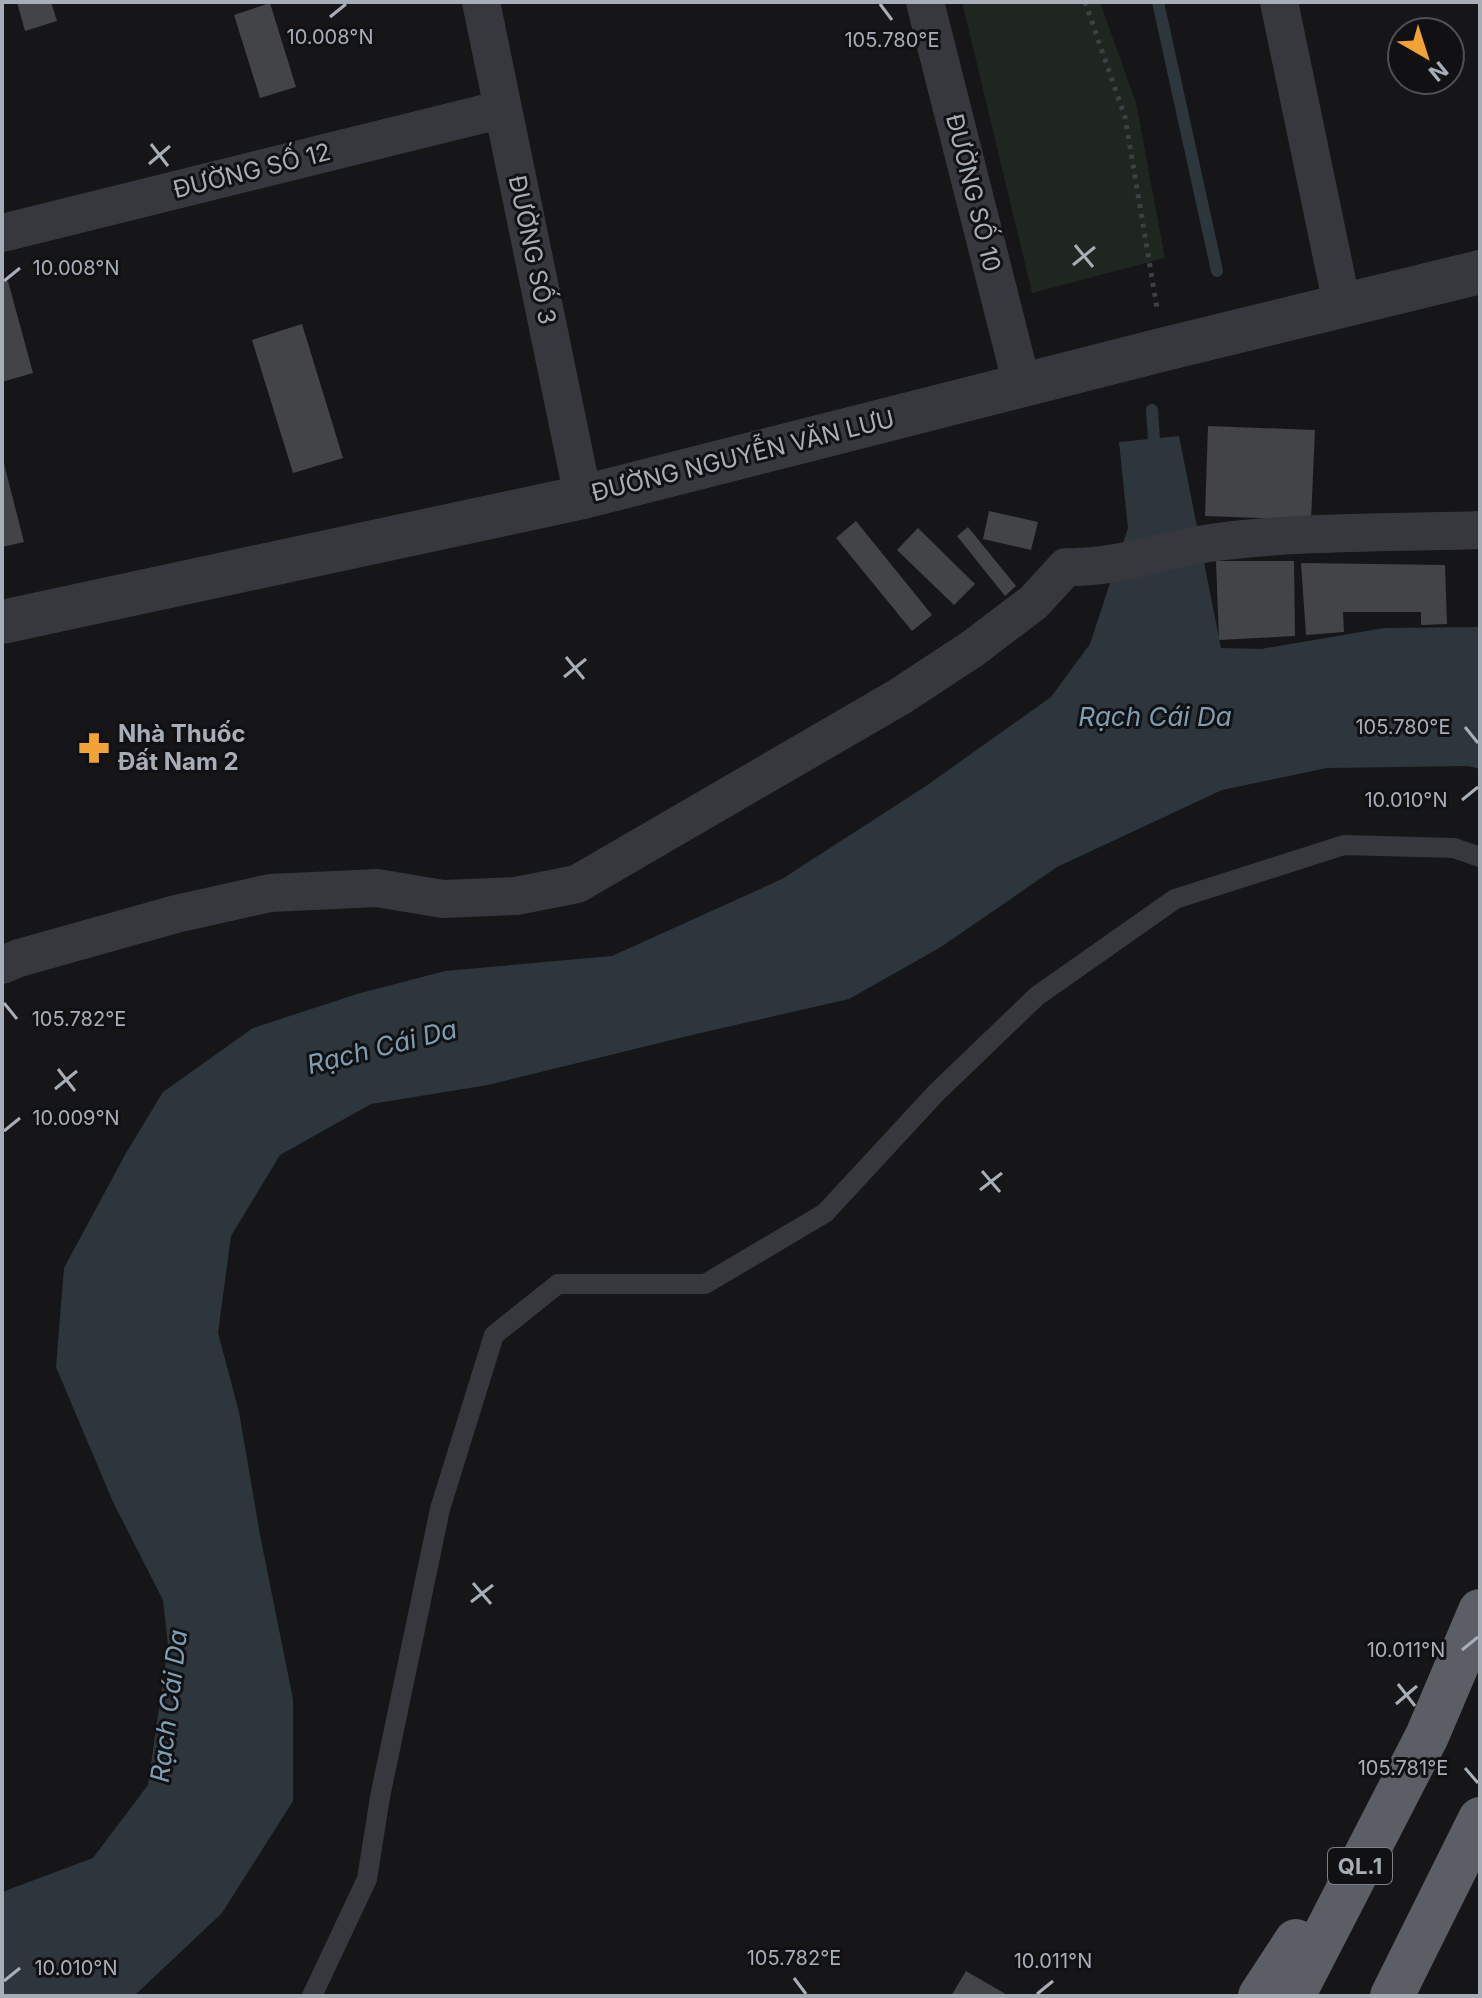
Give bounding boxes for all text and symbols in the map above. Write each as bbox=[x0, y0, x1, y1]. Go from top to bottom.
north arrow bbox=[1386, 16, 1466, 96]
text: 10.008°N bbox=[287, 25, 374, 49]
text: 105.780°E bbox=[844, 28, 940, 52]
text: N bbox=[1424, 56, 1453, 87]
street label: ĐƯỜNG SỐ 10 bbox=[940, 110, 1011, 275]
street label: ĐƯỜNG SỐ 12 bbox=[169, 133, 334, 204]
street label: ĐƯỜNG SỐ 3 bbox=[503, 172, 566, 327]
text: 10.008°N bbox=[33, 256, 120, 280]
street label: ĐƯỜNG NGUYỄN VĂN LƯU bbox=[587, 400, 897, 507]
water label: Rạch Cái Da bbox=[1078, 701, 1232, 732]
text: 105.780°E bbox=[1355, 715, 1451, 739]
place label: Nhà Thuốc Đất Nam 2 bbox=[118, 719, 246, 776]
pharmacy icon: Nhà Thuốc Đất Nam 2 bbox=[77, 731, 111, 765]
text: 10.010°N bbox=[1364, 788, 1448, 812]
text: 105.782°E bbox=[32, 1007, 126, 1031]
water label: Rạch Cái Da bbox=[304, 1013, 460, 1080]
text: 10.009°N bbox=[32, 1106, 120, 1130]
water label: Rạch Cái Da bbox=[144, 1628, 193, 1784]
text: 10.011°N bbox=[1367, 1638, 1445, 1662]
text: 105.781°E bbox=[1358, 1756, 1448, 1780]
road number: QL.1 bbox=[1328, 1848, 1392, 1884]
text: 105.782°E bbox=[747, 1946, 841, 1970]
text: 10.011°N bbox=[1014, 1949, 1092, 1973]
text: 10.010°N bbox=[34, 1956, 118, 1980]

